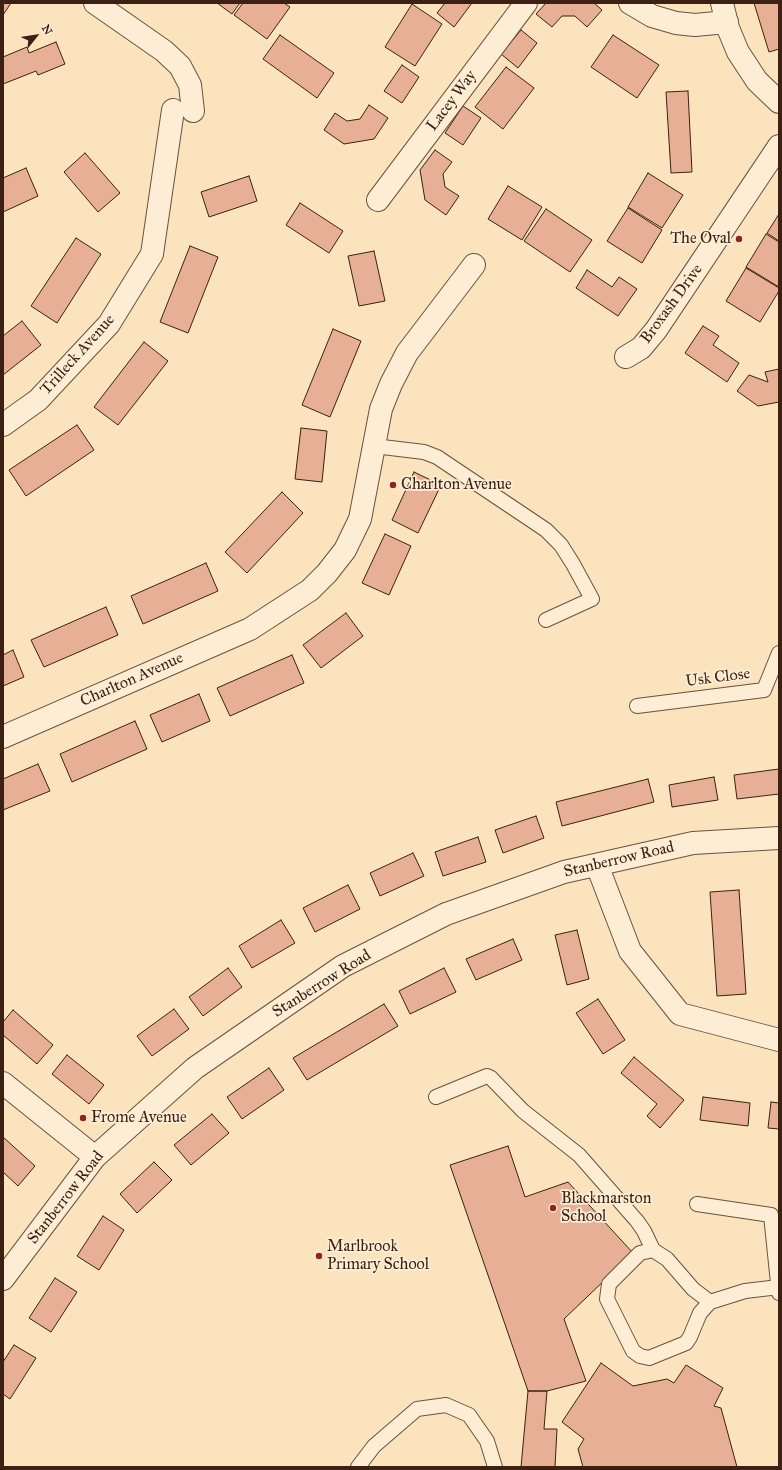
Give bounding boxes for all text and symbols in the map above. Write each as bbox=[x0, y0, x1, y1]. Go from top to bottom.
north arrow bbox=[16, 16, 56, 56]
text: N bbox=[39, 22, 55, 37]
street label: Lacey Way bbox=[423, 67, 481, 135]
place label: The Oval bbox=[670, 229, 731, 249]
marker: The Oval bbox=[734, 234, 744, 244]
street label: Broxash Drive bbox=[637, 261, 707, 347]
street label: Trilleck Avenue bbox=[37, 311, 119, 399]
place label: Charlton Avenue bbox=[401, 475, 512, 495]
marker: Charlton Avenue bbox=[388, 480, 398, 490]
street label: Charlton Avenue bbox=[78, 649, 186, 711]
street label: Usk Close bbox=[685, 665, 751, 691]
street label: Stanberrow Road bbox=[562, 838, 676, 882]
street label: Stanberrow Road bbox=[269, 946, 375, 1022]
place label: Frome Avenue bbox=[91, 1108, 187, 1128]
marker: Frome Avenue bbox=[78, 1113, 88, 1123]
street label: Stanberrow Road bbox=[24, 1148, 108, 1248]
place label: Blackmarston School bbox=[561, 1189, 651, 1227]
marker: Blackmarston School bbox=[548, 1203, 558, 1213]
place label: Marlbrook Primary School bbox=[327, 1237, 429, 1275]
marker: Marlbrook Primary School bbox=[314, 1251, 324, 1261]

